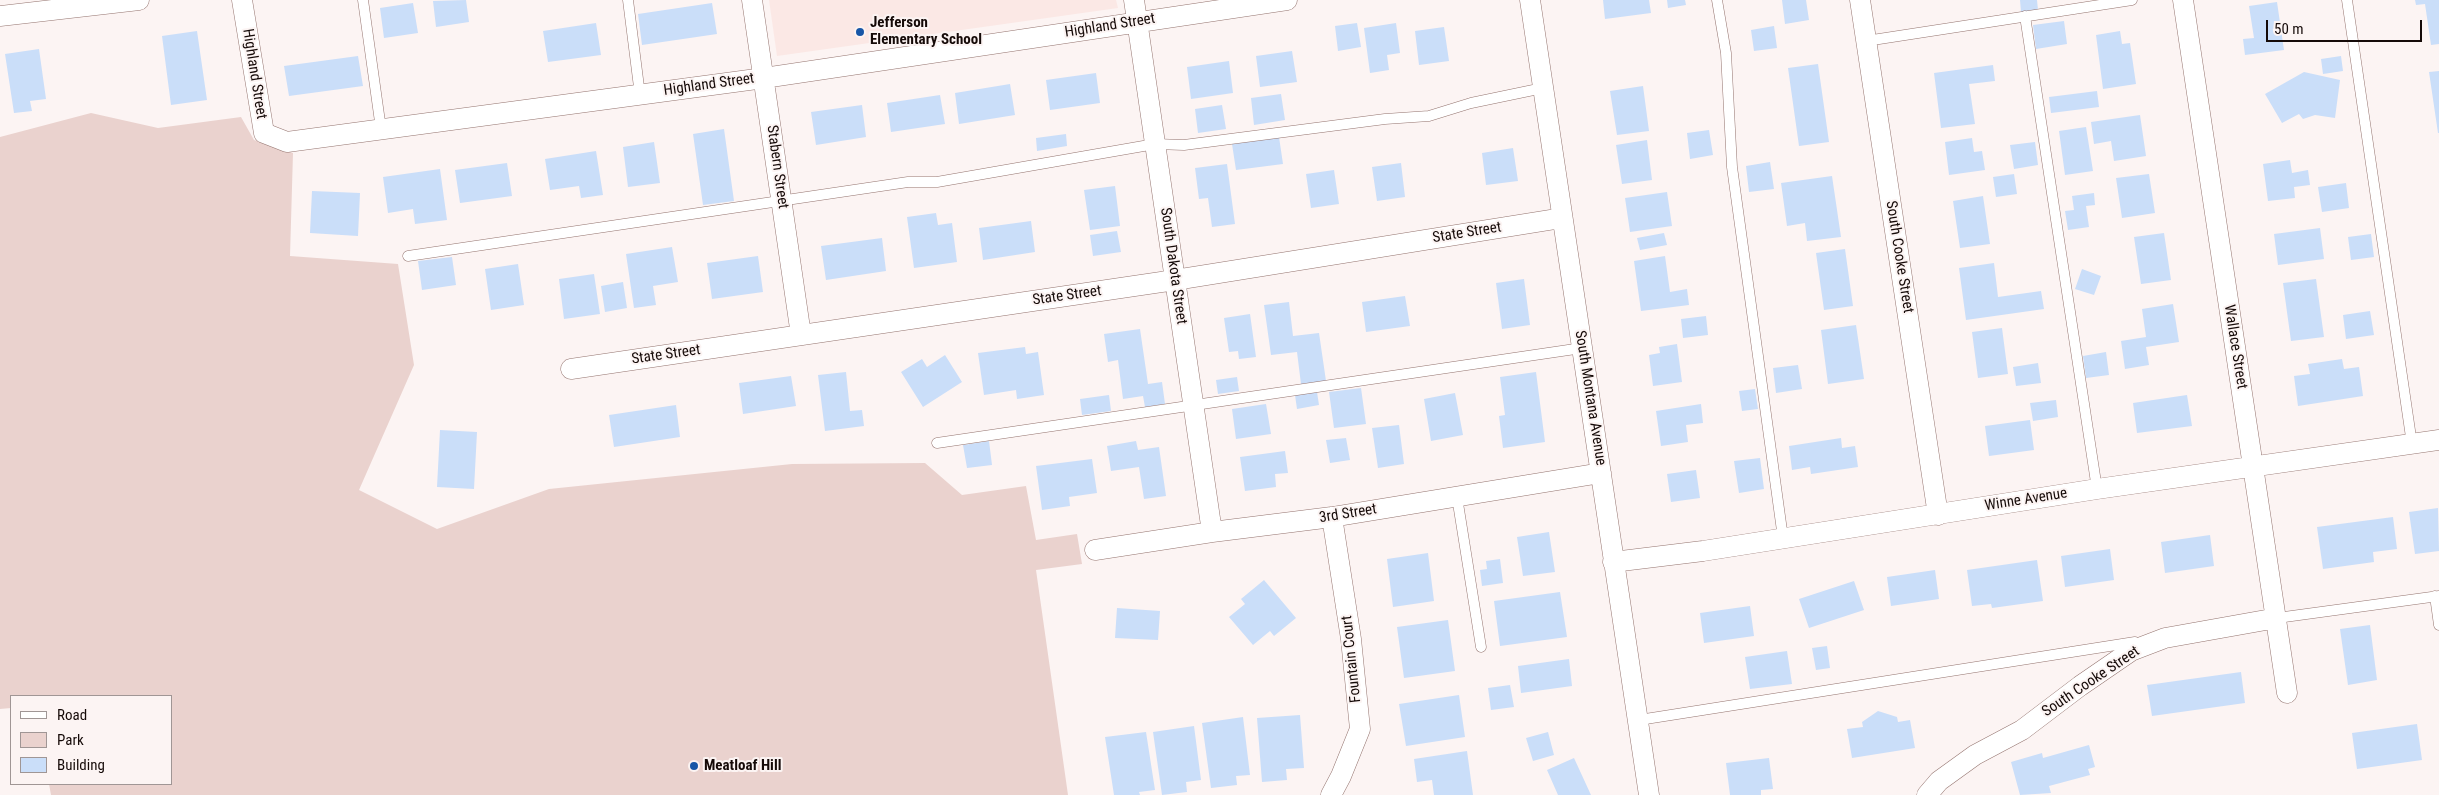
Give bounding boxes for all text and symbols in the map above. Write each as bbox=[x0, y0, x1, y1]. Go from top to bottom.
street label: Highland Street bbox=[1063, 10, 1157, 42]
scale bar bbox=[2269, 10, 2425, 42]
place label: Jefferson Elementary School bbox=[870, 14, 982, 49]
text: 50 m bbox=[2274, 20, 2304, 38]
marker: Jefferson Elementary School bbox=[854, 26, 866, 38]
street label: Highland Street bbox=[238, 27, 270, 121]
street label: Highland Street bbox=[663, 70, 755, 100]
street label: Stabern Street bbox=[762, 124, 792, 210]
street label: South Cooke Street bbox=[1881, 200, 1917, 314]
street label: South Dakota Street bbox=[1156, 206, 1190, 326]
street label: State Street bbox=[1431, 219, 1503, 247]
street label: State Street bbox=[1031, 282, 1103, 310]
street label: Wallace Street bbox=[2219, 304, 2251, 390]
street label: South Montana Avenue bbox=[1570, 329, 1610, 467]
street label: State Street bbox=[630, 341, 702, 369]
street label: Winne Avenue bbox=[1984, 485, 2068, 515]
street label: 3rd Street bbox=[1318, 501, 1378, 527]
street label: Fountain Court bbox=[1338, 615, 1366, 703]
street label: South Cooke Street bbox=[2039, 643, 2143, 721]
legend bbox=[10, 695, 172, 785]
text: Road bbox=[57, 706, 87, 724]
text: Park bbox=[57, 731, 84, 749]
text: Building bbox=[57, 756, 105, 774]
place label: Meatloaf Hill bbox=[704, 757, 781, 775]
marker: Meatloaf Hill bbox=[688, 760, 700, 772]

